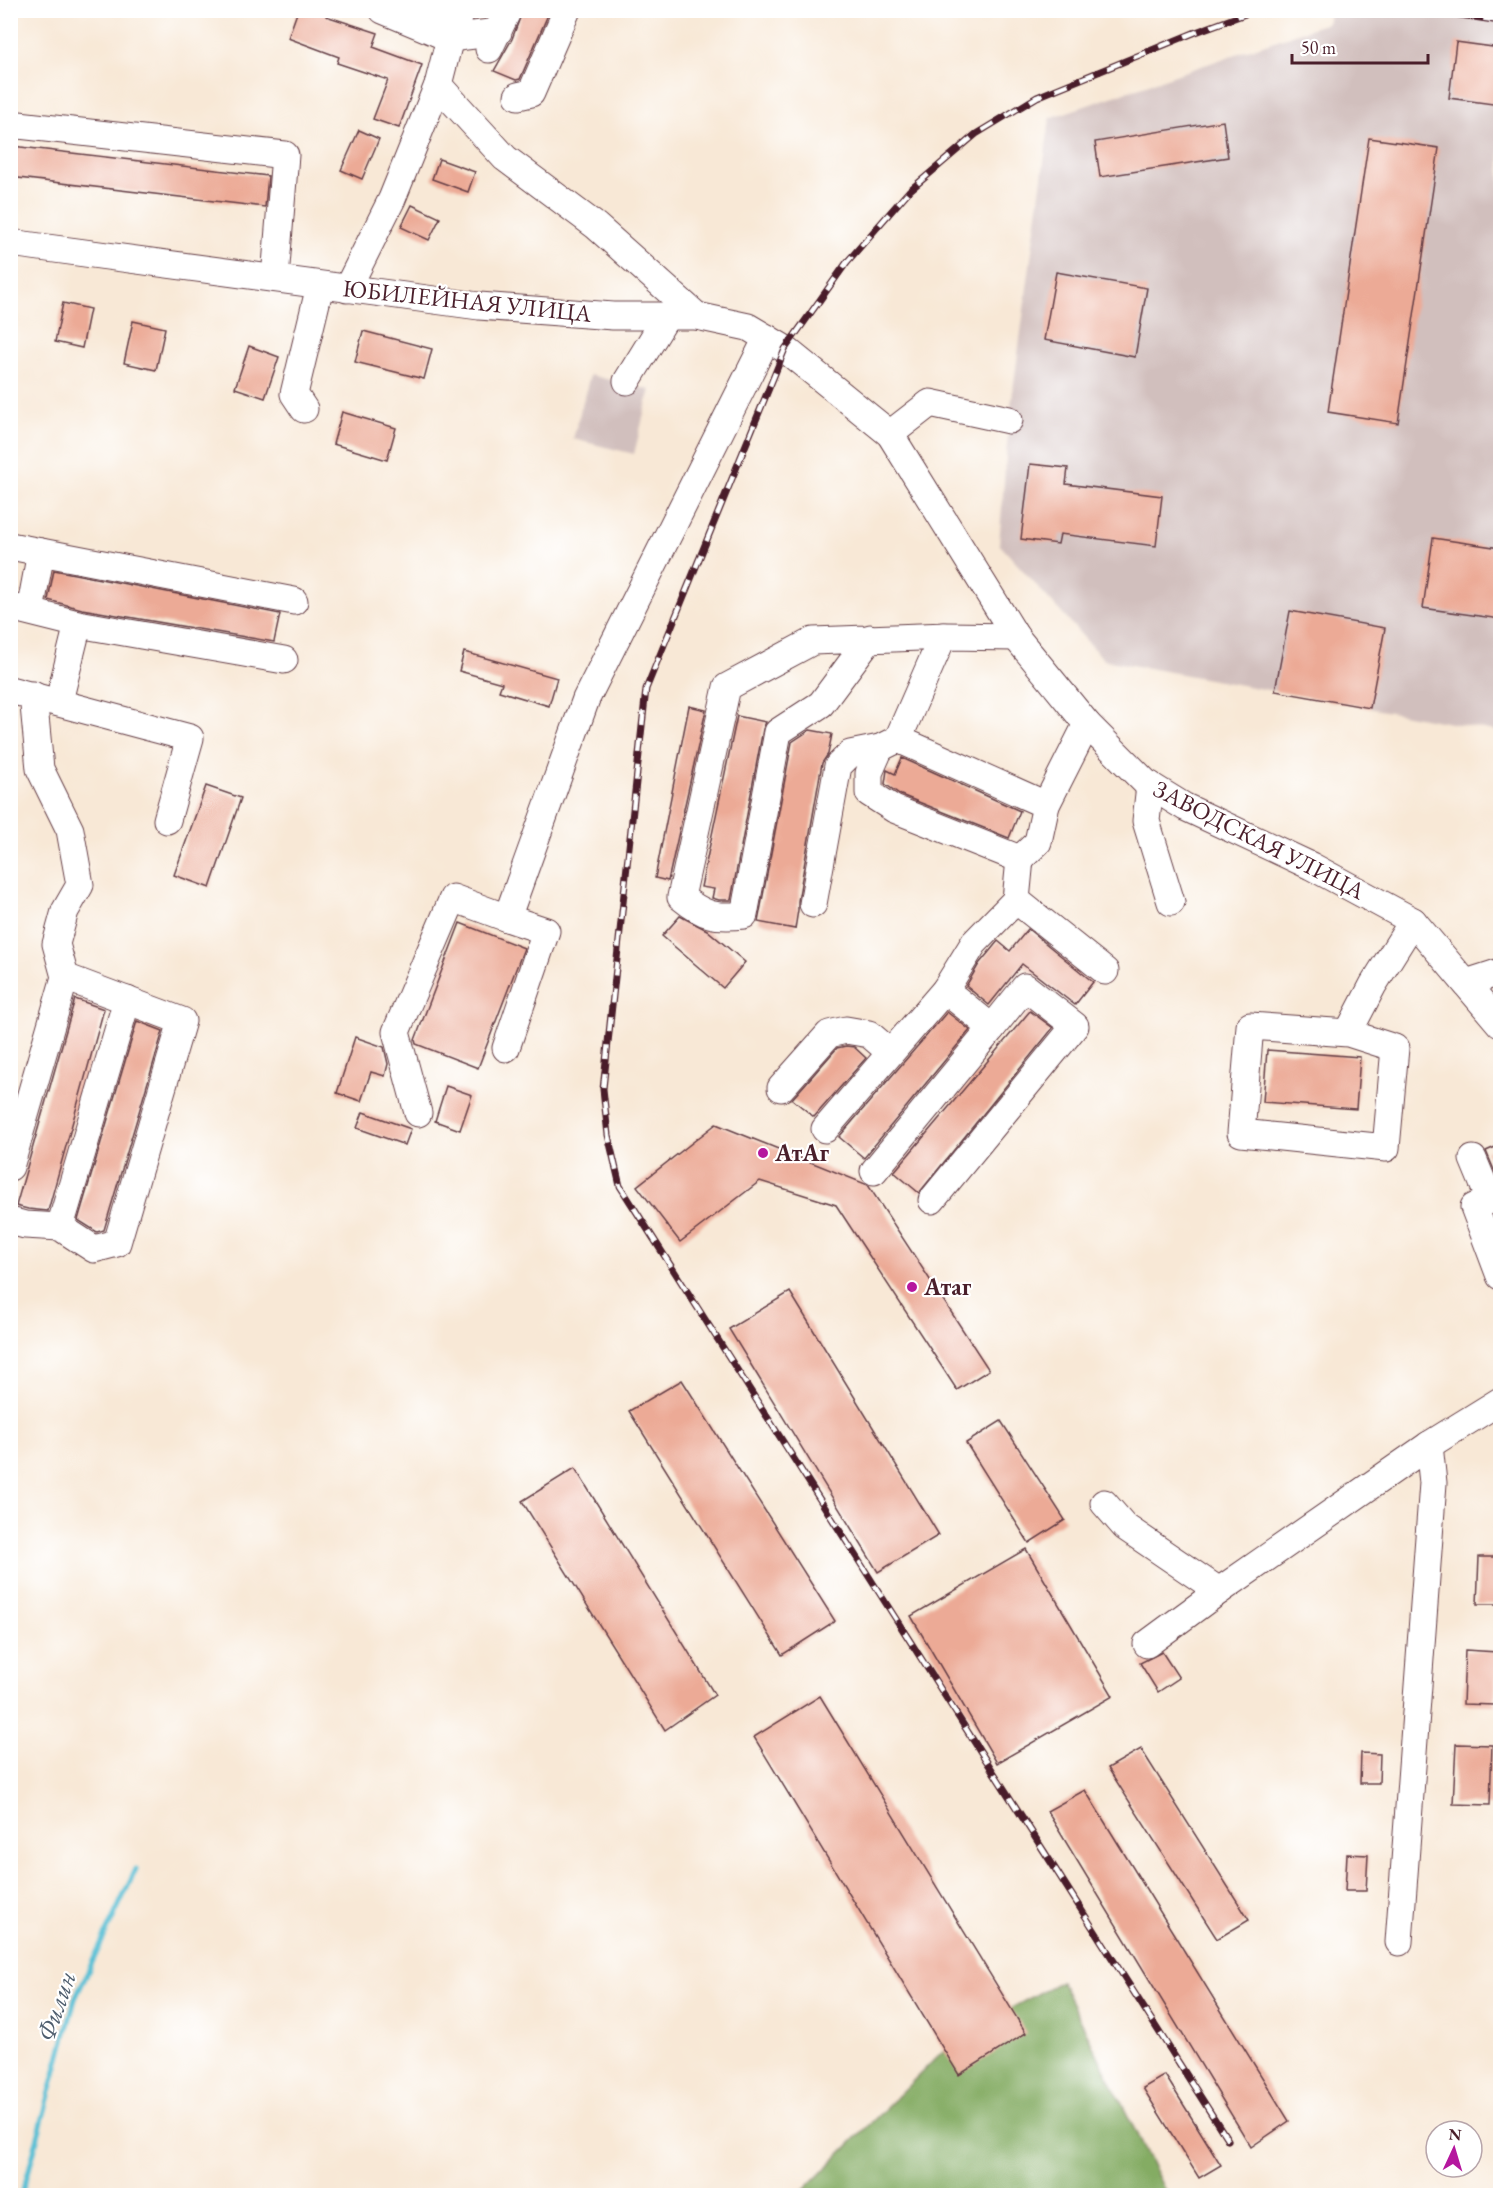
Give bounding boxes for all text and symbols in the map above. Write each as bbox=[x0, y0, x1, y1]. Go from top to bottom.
scale bar bbox=[1292, 27, 1428, 65]
text: 50 m bbox=[1301, 36, 1336, 59]
street label: ЮБИЛЕЙНАЯ УЛИЦА bbox=[341, 272, 593, 329]
street label: ЗАВОДСКАЯ УЛИЦА bbox=[1148, 773, 1370, 906]
place label: АтАг bbox=[774, 1137, 830, 1168]
marker: АтАг bbox=[756, 1146, 770, 1160]
place label: Атаг bbox=[923, 1271, 972, 1302]
marker: Атаг bbox=[905, 1280, 919, 1294]
water label: Филин bbox=[28, 1966, 84, 2046]
north arrow bbox=[1424, 2119, 1484, 2179]
text: N bbox=[1448, 2124, 1462, 2145]

